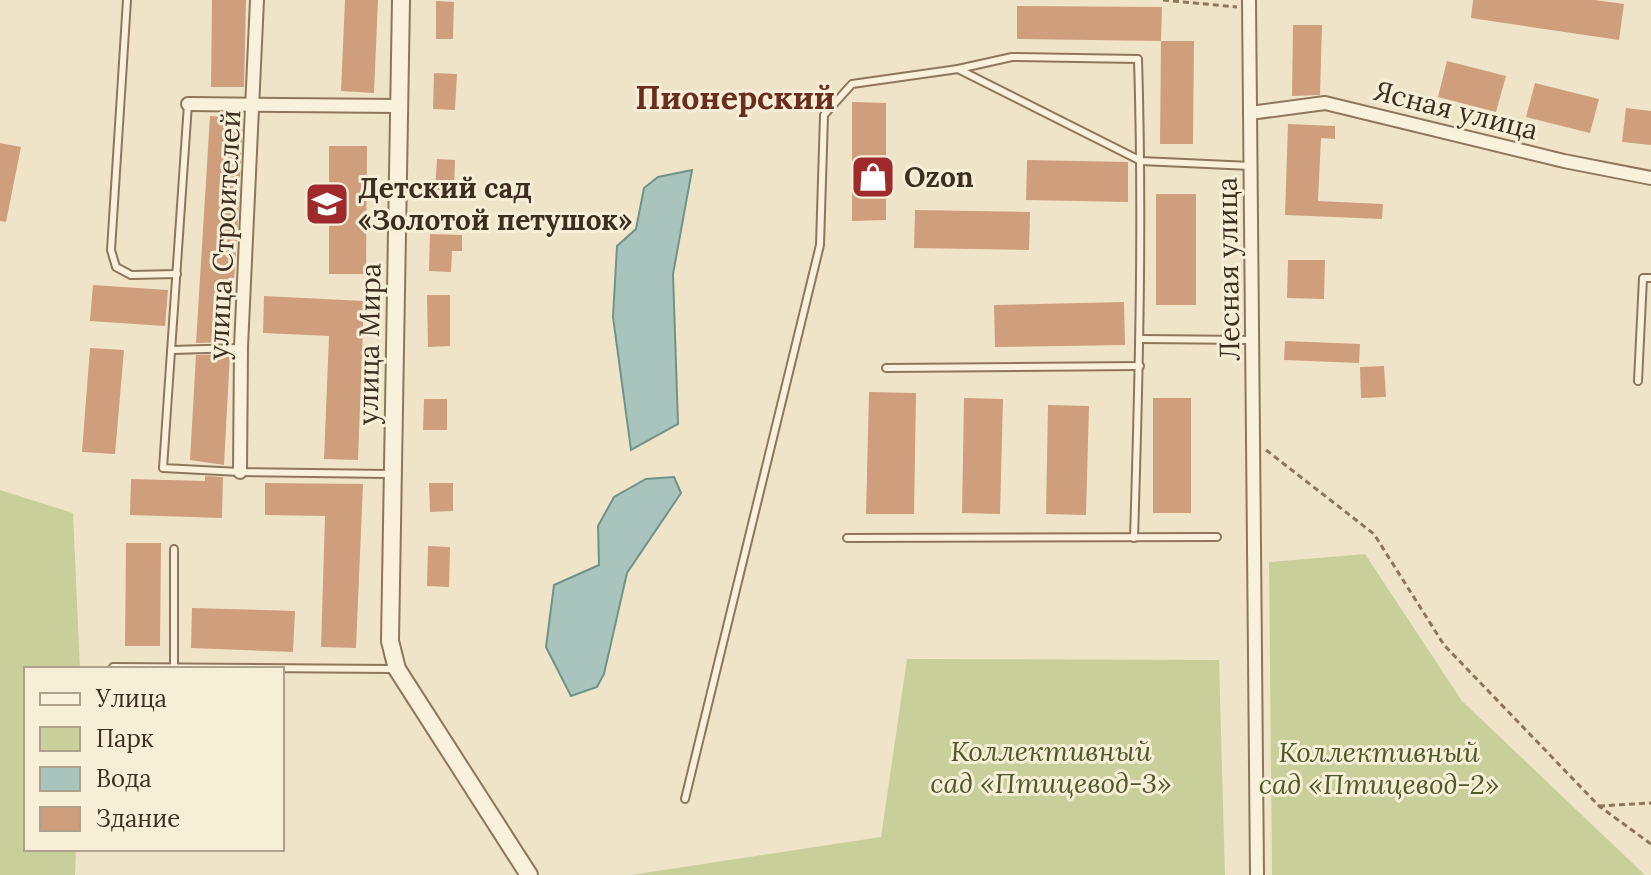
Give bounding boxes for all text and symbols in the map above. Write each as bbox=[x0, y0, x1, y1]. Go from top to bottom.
street label: Ясная улица bbox=[1370, 72, 1542, 148]
district label: Пионерский bbox=[635, 77, 835, 118]
street label: улица Строителей bbox=[199, 109, 249, 361]
shop icon: Ozon bbox=[849, 153, 897, 201]
place label: Ozon bbox=[904, 159, 974, 195]
place label: Детский сад «Золотой петушок» bbox=[358, 170, 632, 238]
street label: Лесная улица bbox=[1208, 177, 1248, 361]
school or university icon: Детский сад «Золотой петушок» bbox=[303, 180, 351, 228]
street label: улица Мира bbox=[350, 263, 388, 425]
legend bbox=[24, 667, 284, 851]
text: Улица bbox=[95, 683, 167, 714]
text: Парк bbox=[96, 723, 154, 754]
park label: Коллективный сад «Птицевод-3» bbox=[930, 733, 1172, 801]
park label: Коллективный сад «Птицевод-2» bbox=[1259, 734, 1499, 802]
text: Вода bbox=[96, 763, 152, 794]
text: Здание bbox=[96, 803, 180, 834]

